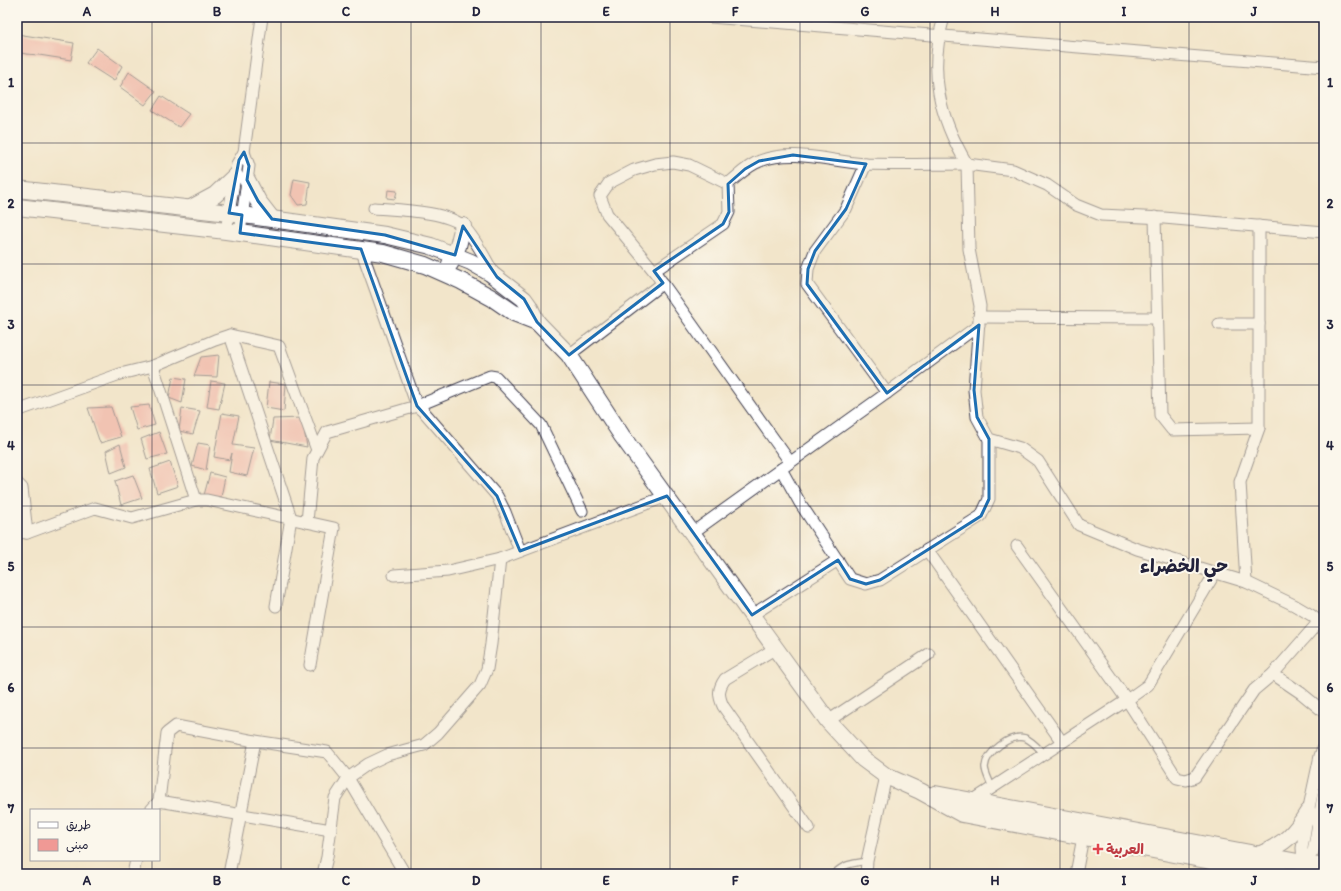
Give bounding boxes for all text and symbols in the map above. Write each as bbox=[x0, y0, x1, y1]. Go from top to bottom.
text: A bbox=[82, 4, 92, 19]
text: B bbox=[213, 4, 222, 19]
text: C bbox=[342, 4, 351, 19]
text: D bbox=[472, 4, 481, 19]
text: E bbox=[602, 4, 610, 19]
text: F bbox=[732, 4, 739, 19]
text: G bbox=[861, 4, 870, 19]
text: H bbox=[991, 4, 1000, 19]
text: I bbox=[1122, 4, 1127, 19]
text: J bbox=[1250, 4, 1258, 19]
text: 1 bbox=[8, 75, 14, 90]
text: 1 bbox=[1327, 75, 1333, 90]
text: 2 bbox=[8, 196, 15, 211]
text: 2 bbox=[1327, 196, 1334, 211]
text: 3 bbox=[7, 317, 15, 332]
text: 3 bbox=[1326, 317, 1334, 332]
text: 4 bbox=[7, 438, 15, 453]
text: 4 bbox=[1326, 438, 1334, 453]
district label: حي الخضراء bbox=[1140, 555, 1228, 582]
text: 5 bbox=[8, 559, 15, 574]
text: 5 bbox=[1327, 559, 1334, 574]
text: 6 bbox=[8, 680, 15, 695]
text: 6 bbox=[1327, 680, 1334, 695]
text: 7 bbox=[7, 801, 15, 816]
text: 7 bbox=[1326, 801, 1334, 816]
legend bbox=[30, 809, 160, 861]
text: طريق bbox=[66, 818, 91, 832]
text: مبنى bbox=[66, 838, 89, 853]
place label: العربية bbox=[1106, 841, 1144, 858]
marker: العربية bbox=[1093, 844, 1103, 854]
text: A bbox=[82, 873, 92, 888]
text: B bbox=[213, 873, 222, 888]
text: C bbox=[342, 873, 351, 888]
text: D bbox=[472, 873, 481, 888]
text: E bbox=[602, 873, 610, 888]
text: F bbox=[732, 873, 739, 888]
text: G bbox=[861, 873, 870, 888]
text: H bbox=[991, 873, 1000, 888]
text: I bbox=[1122, 873, 1127, 888]
text: J bbox=[1250, 873, 1258, 888]

